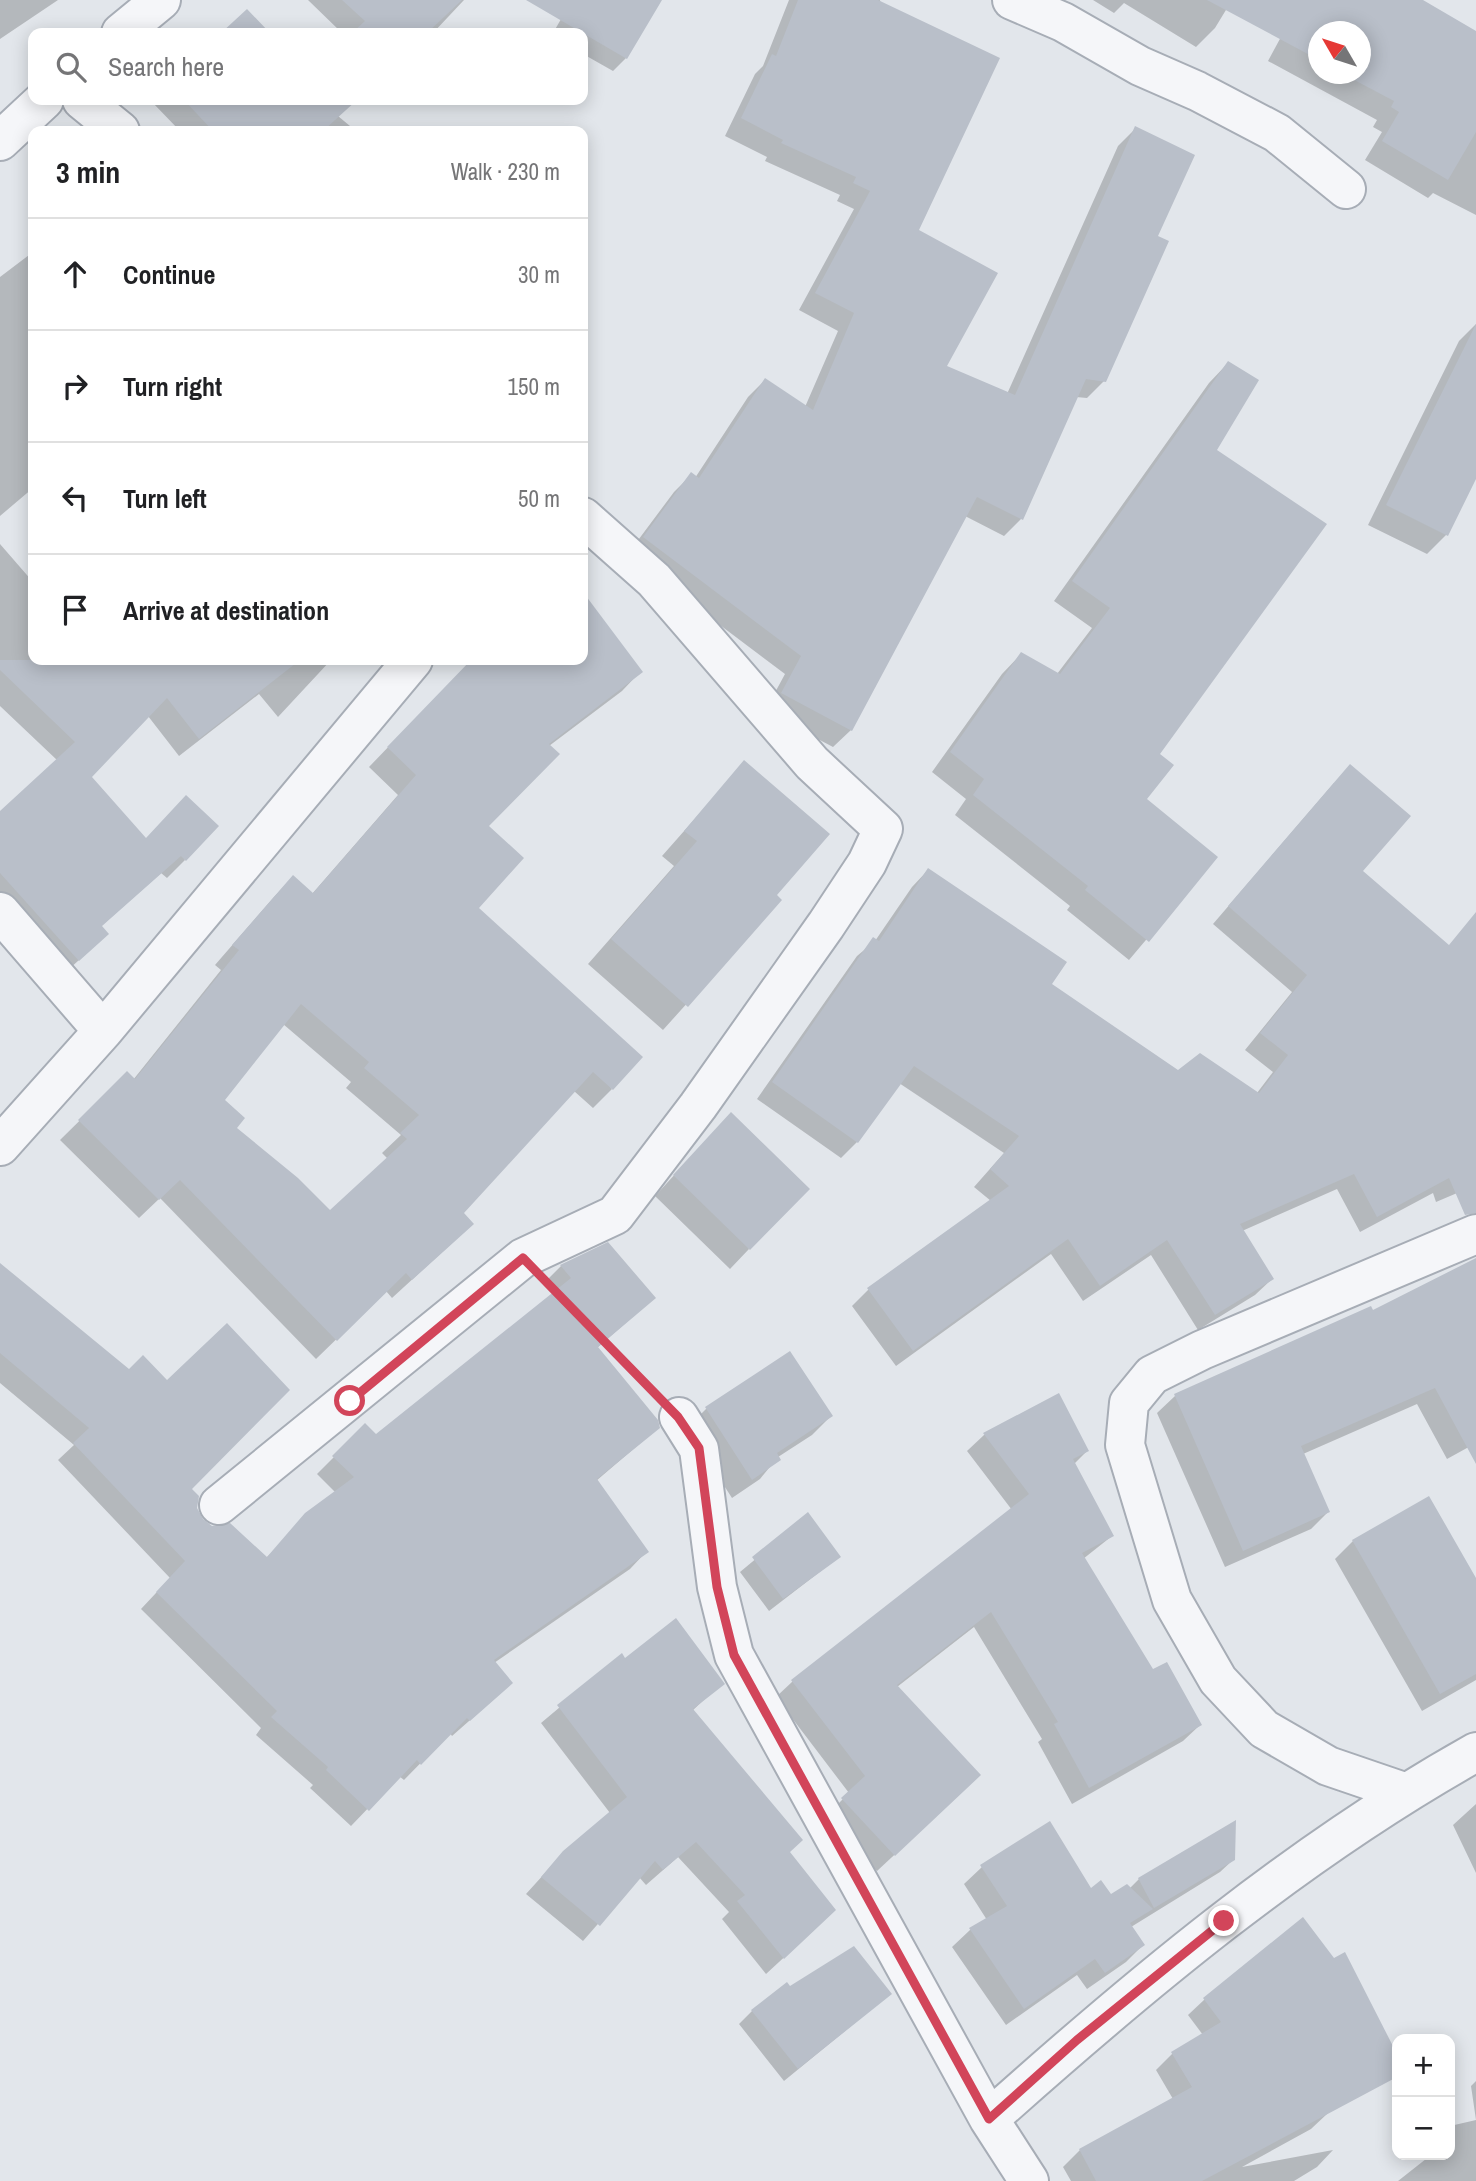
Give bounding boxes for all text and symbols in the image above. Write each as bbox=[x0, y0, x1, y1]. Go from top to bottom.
north arrow bbox=[1308, 21, 1371, 84]
search box bbox=[28, 28, 588, 105]
icon: search bbox=[52, 48, 90, 86]
text: Search here bbox=[108, 49, 224, 84]
text: 3 min bbox=[56, 152, 120, 192]
text: Walk · 230 m bbox=[451, 156, 560, 187]
icon: ahead bbox=[56, 255, 94, 293]
text: Continue bbox=[123, 257, 215, 292]
text: 30 m bbox=[518, 259, 560, 290]
icon: right bbox=[56, 367, 94, 405]
text: Turn right bbox=[123, 369, 222, 404]
text: 150 m bbox=[508, 371, 560, 402]
icon: left bbox=[56, 479, 94, 517]
text: Turn left bbox=[123, 481, 207, 516]
text: 50 m bbox=[518, 483, 560, 514]
icon: arrive bbox=[56, 591, 94, 629]
text: Arrive at destination bbox=[123, 593, 329, 628]
route start bbox=[334, 1385, 365, 1416]
route end bbox=[1208, 1905, 1239, 1936]
map controls bbox=[1392, 2034, 1455, 2160]
button: + bbox=[1392, 2034, 1455, 2097]
button: − bbox=[1392, 2097, 1455, 2160]

